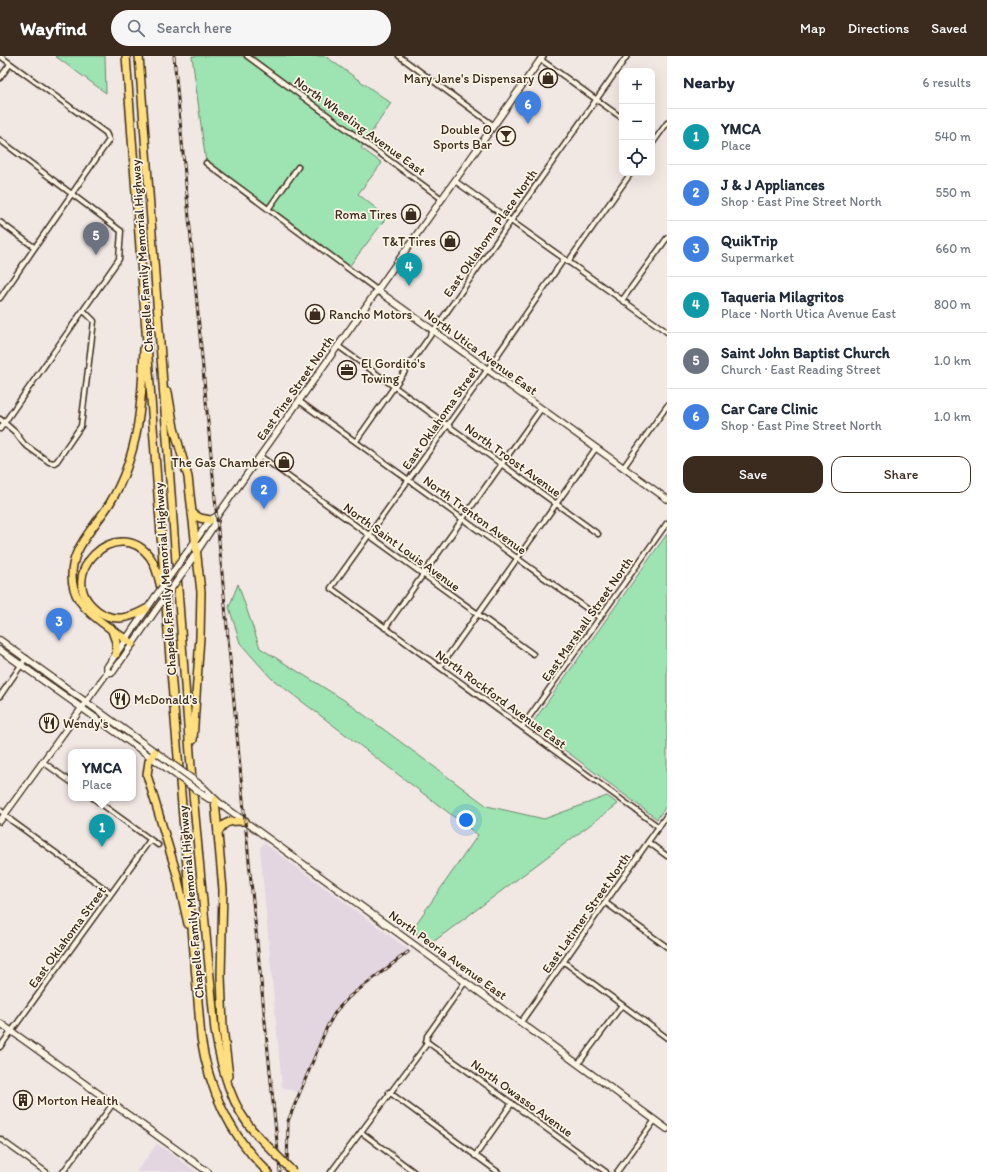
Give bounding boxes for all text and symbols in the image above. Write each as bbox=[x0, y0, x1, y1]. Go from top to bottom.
search box bbox=[111, 10, 391, 46]
text: Wayfind bbox=[20, 17, 87, 40]
icon: search bbox=[125, 17, 147, 39]
text: Search here bbox=[157, 19, 232, 37]
text: Map bbox=[800, 20, 826, 37]
text: Directions bbox=[848, 20, 909, 37]
text: Saved bbox=[931, 20, 967, 37]
shop icon: Mary Jane's Dispensary bbox=[537, 67, 559, 89]
map controls bbox=[619, 68, 655, 176]
button: + bbox=[619, 68, 655, 104]
place label: Mary Jane's Dispensary bbox=[404, 71, 534, 86]
text: Nearby bbox=[683, 72, 735, 92]
street label: North Wheeling Avenue East bbox=[291, 73, 429, 179]
text: 6 results bbox=[923, 75, 971, 90]
pin: 6 bbox=[515, 91, 541, 124]
button: − bbox=[619, 104, 655, 140]
text: YMCA bbox=[721, 120, 761, 138]
place label: Double O Sports Bar bbox=[433, 122, 492, 152]
bar icon: Double O Sports Bar bbox=[495, 125, 517, 147]
text: 1 bbox=[693, 129, 699, 144]
text: 540 m bbox=[934, 129, 971, 144]
text: Place bbox=[721, 138, 751, 153]
button: locate bbox=[619, 140, 655, 176]
street label: Chapelle Family Memorial Highway bbox=[128, 159, 156, 353]
street label: East Oklahoma Place North bbox=[440, 166, 540, 300]
text: J & J Appliances bbox=[721, 176, 825, 194]
text: 2 bbox=[693, 185, 699, 200]
text: 550 m bbox=[935, 185, 971, 200]
text: Shop · East Pine Street North bbox=[721, 194, 882, 209]
shop icon: Roma Tires bbox=[400, 203, 422, 225]
place label: Roma Tires bbox=[335, 207, 397, 222]
pin: 5 bbox=[83, 222, 109, 255]
shop icon: T&T Tires bbox=[439, 230, 461, 252]
text: QuikTrip bbox=[721, 232, 778, 250]
place label: T&T Tires bbox=[382, 234, 436, 249]
text: 3 bbox=[692, 241, 700, 256]
text: 660 m bbox=[935, 241, 971, 256]
text: Supermarket bbox=[721, 250, 794, 265]
pin: 4 bbox=[396, 253, 422, 286]
text: Taqueria Milagritos bbox=[721, 288, 844, 306]
text: 4 bbox=[692, 297, 700, 312]
text: 800 m bbox=[934, 297, 971, 312]
shop icon: Rancho Motors bbox=[304, 303, 326, 325]
street label: North Utica Avenue East bbox=[421, 306, 541, 398]
text: Place · North Utica Avenue East bbox=[721, 306, 896, 321]
place label: Rancho Motors bbox=[329, 307, 413, 322]
street label: East Pine Street North bbox=[253, 333, 337, 443]
text: Saint John Baptist Church bbox=[721, 344, 890, 362]
text: 5 bbox=[693, 353, 699, 368]
text: 1.0 km bbox=[934, 353, 971, 368]
place label: El Gordito's Towing bbox=[361, 356, 426, 386]
office icon: El Gordito's Towing bbox=[336, 359, 358, 381]
text: Church · East Reading Street bbox=[721, 362, 881, 377]
street label: East Oklahoma Street bbox=[399, 364, 481, 472]
text: Car Care Clinic bbox=[721, 400, 818, 418]
text: 6 bbox=[693, 409, 699, 424]
text: 1.0 km bbox=[934, 409, 971, 424]
text: Shop · East Pine Street North bbox=[721, 418, 882, 433]
street label: North Troost Avenue bbox=[462, 420, 564, 500]
shop icon: The Gas Chamber bbox=[273, 451, 295, 473]
place label: The Gas Chamber bbox=[171, 455, 271, 470]
button: Save bbox=[683, 456, 823, 493]
button: Share bbox=[831, 456, 971, 493]
street label: North Trenton Avenue bbox=[420, 472, 530, 558]
pin: 2 bbox=[251, 476, 277, 509]
street label: Chapelle Family Memorial Highway bbox=[151, 482, 179, 676]
street label: North Saint Louis Avenue bbox=[341, 500, 463, 594]
street label: East Marshall Street North bbox=[538, 554, 636, 684]
pin: 3 bbox=[46, 608, 72, 641]
street label: North Rockford Avenue East bbox=[433, 646, 569, 752]
restaurant icon: McDonald's bbox=[109, 688, 131, 710]
place label: McDonald's bbox=[134, 692, 198, 707]
restaurant icon: Wendy's bbox=[38, 712, 60, 734]
place label: Wendy's bbox=[63, 716, 109, 731]
popup bbox=[68, 749, 136, 801]
text: YMCA bbox=[82, 759, 122, 777]
text: Place bbox=[82, 777, 112, 792]
street label: Chapelle Family Memorial Highway bbox=[175, 805, 207, 999]
your location bbox=[456, 810, 476, 830]
pin: 1 bbox=[89, 814, 115, 847]
street label: East Latimer Street North bbox=[539, 850, 633, 976]
street label: East Oklahoma Street bbox=[25, 883, 109, 991]
street label: North Peoria Avenue East bbox=[386, 907, 510, 1003]
street label: North Owasso Avenue bbox=[468, 1056, 576, 1140]
building icon: Morton Health bbox=[12, 1089, 34, 1111]
place label: Morton Health bbox=[37, 1093, 118, 1108]

